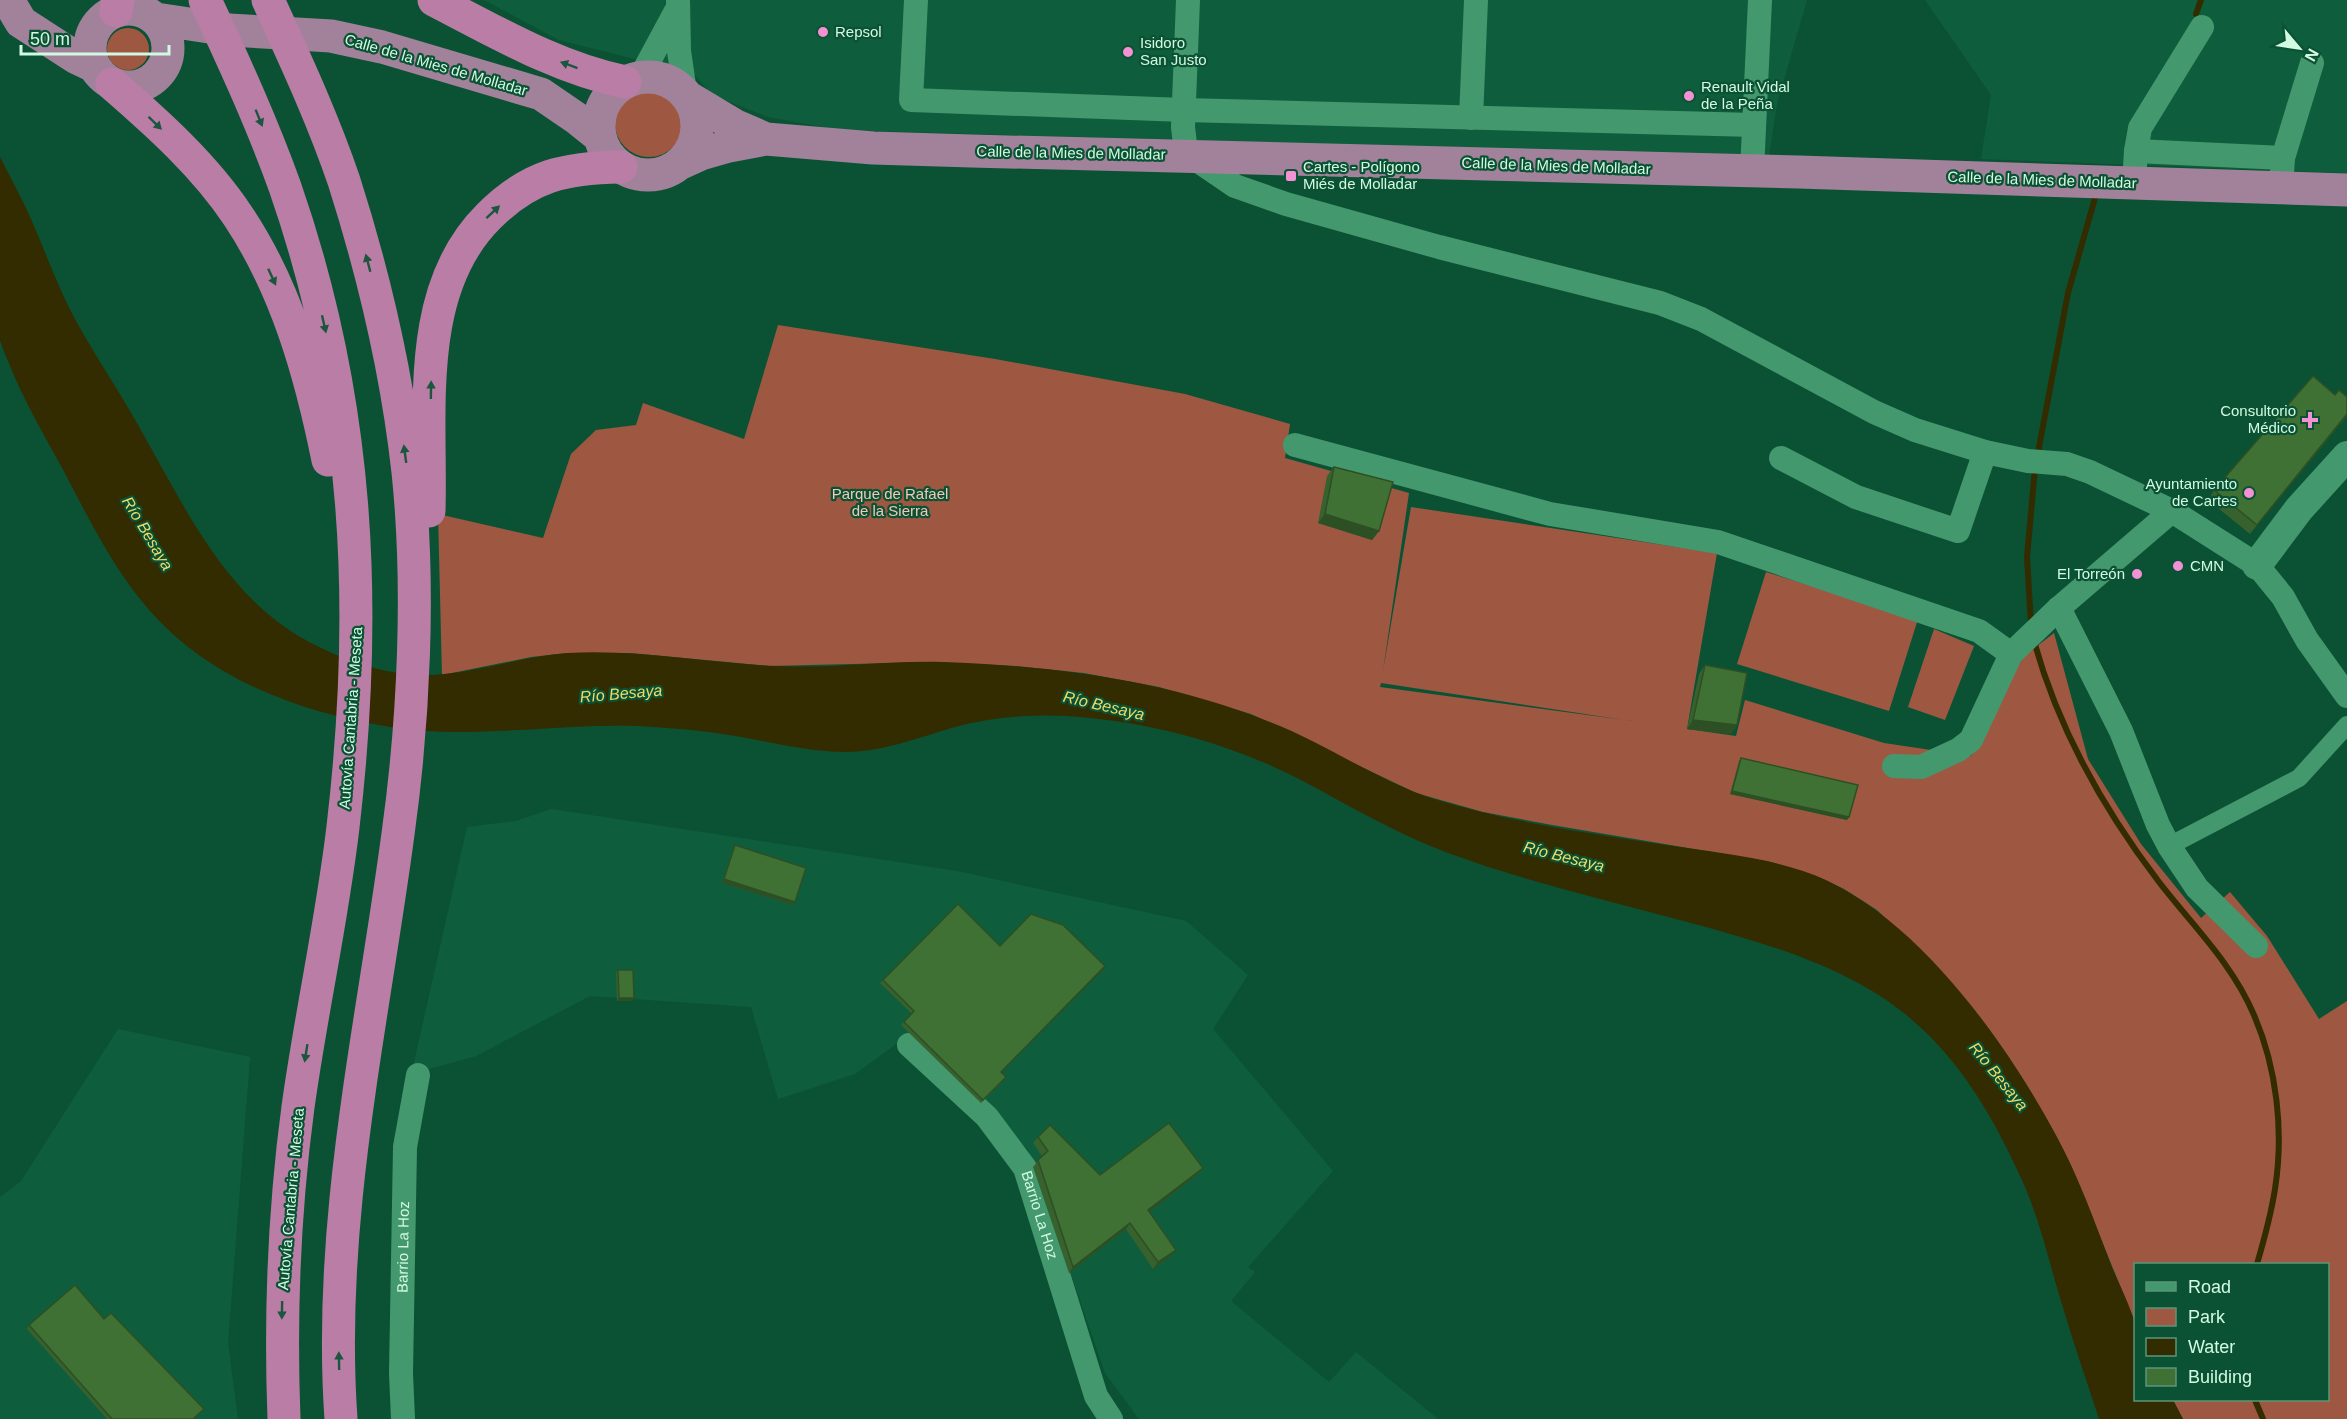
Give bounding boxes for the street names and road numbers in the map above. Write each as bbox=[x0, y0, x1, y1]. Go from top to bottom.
street label: Calle de la Mies de Molladar bbox=[343, 30, 529, 99]
street label: Calle de la Mies de Molladar bbox=[976, 142, 1166, 163]
street label: Calle de la Mies de Molladar bbox=[1461, 154, 1651, 177]
street label: Calle de la Mies de Molladar bbox=[1947, 168, 2137, 191]
street label: Autovía Cantabria - Meseta bbox=[336, 626, 365, 810]
street label: Autovía Cantabria - Meseta bbox=[274, 1107, 307, 1291]
street label: Barrio La Hoz bbox=[1018, 1169, 1062, 1261]
street label: Barrio La Hoz bbox=[393, 1201, 412, 1293]

